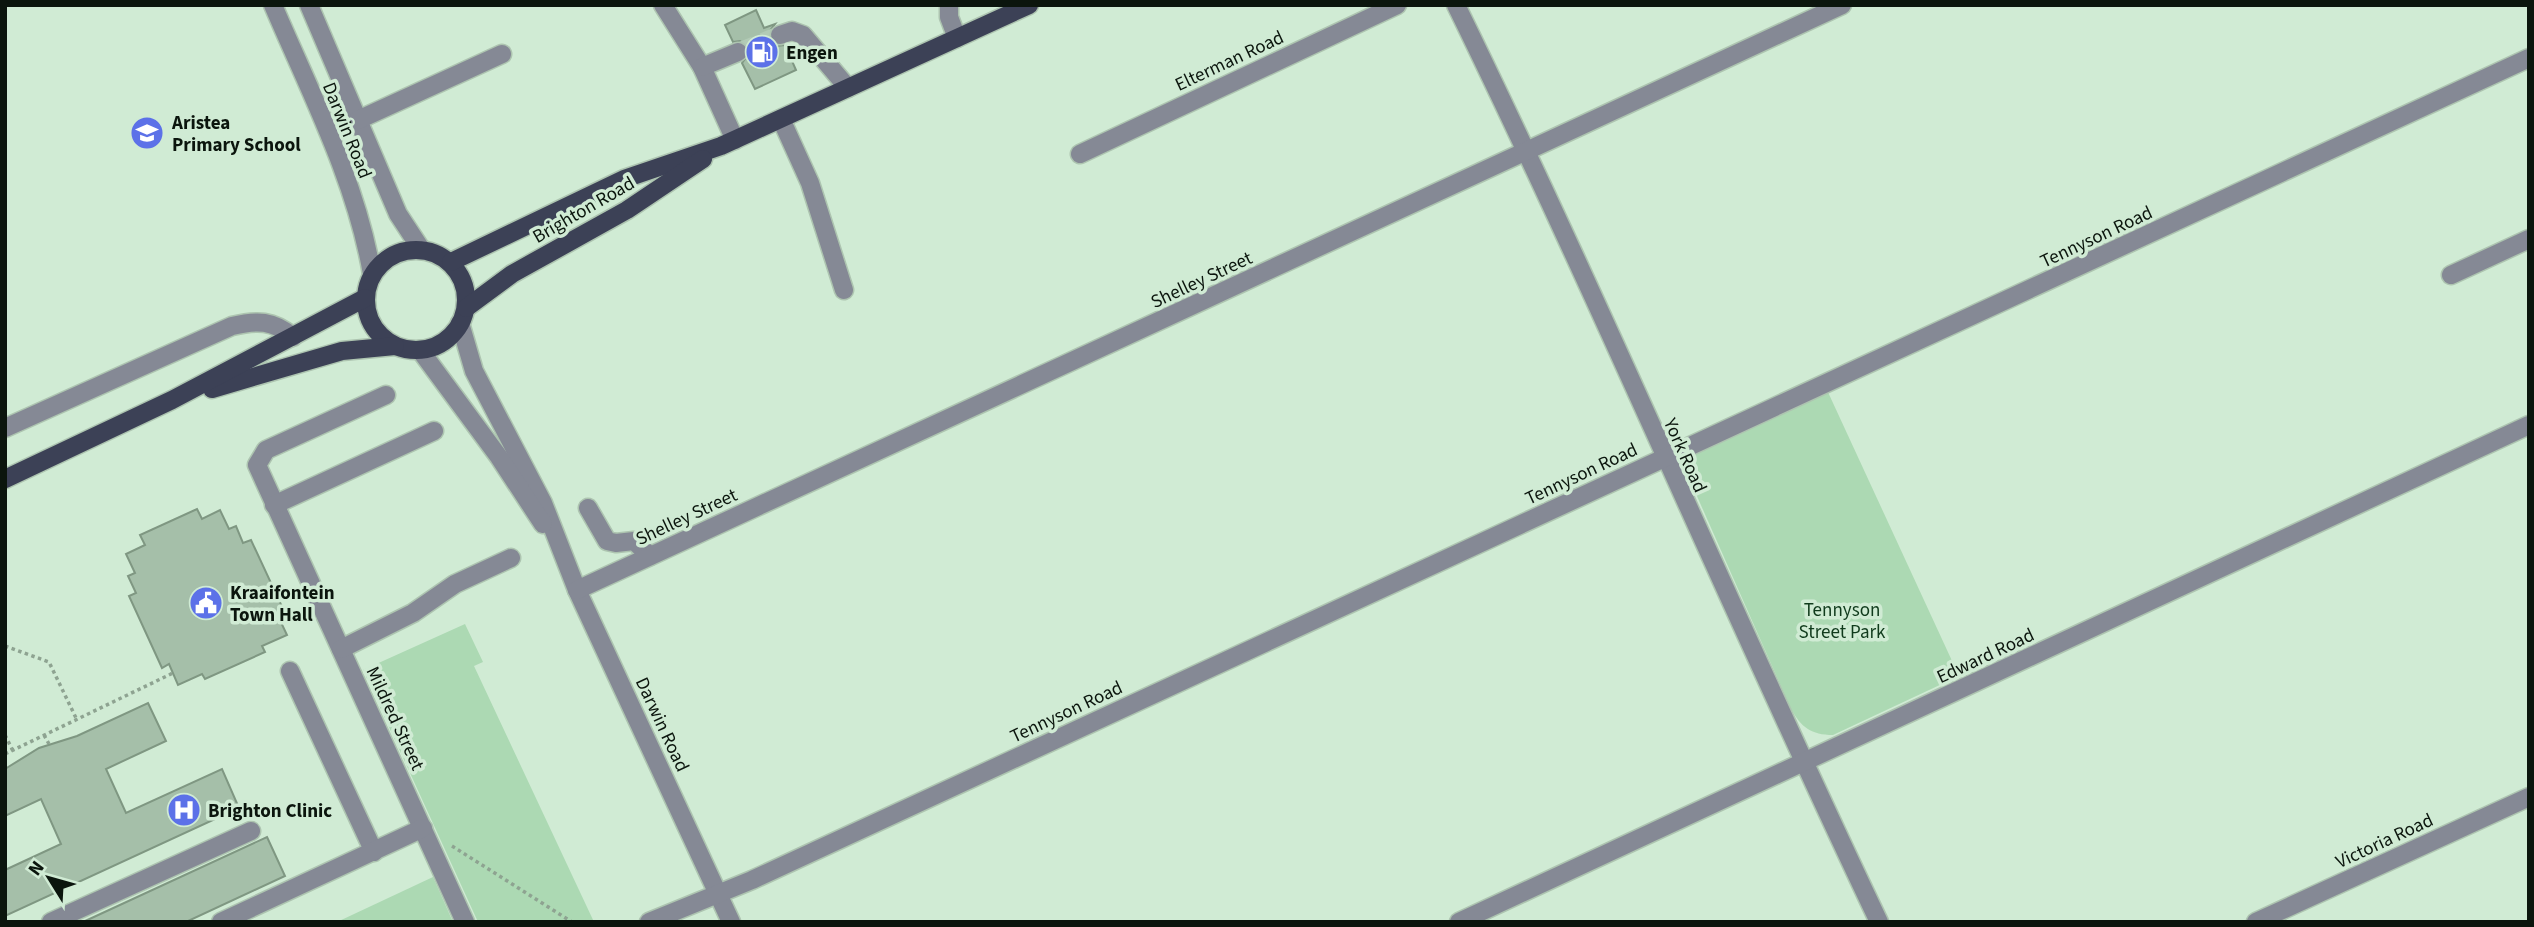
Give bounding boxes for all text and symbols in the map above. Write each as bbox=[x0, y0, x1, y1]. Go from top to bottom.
street label: Elterman Road bbox=[1171, 24, 1289, 98]
fuel station icon: Engen bbox=[743, 33, 781, 71]
place label: Engen bbox=[786, 40, 838, 67]
street label: Darwin Road bbox=[315, 78, 378, 183]
place label: Aristea Primary School bbox=[171, 110, 301, 159]
school or university icon: Aristea Primary School bbox=[128, 114, 166, 152]
street label: Brighton Road bbox=[528, 170, 640, 250]
street label: Tennyson Road bbox=[2036, 200, 2157, 275]
street label: Shelley Street bbox=[1146, 245, 1257, 316]
street label: York Road bbox=[1656, 413, 1713, 497]
street label: Tennyson Road bbox=[1521, 437, 1642, 512]
street label: Shelley Street bbox=[631, 482, 742, 553]
place label: Kraaifontein Town Hall bbox=[230, 580, 335, 629]
public building icon: Kraaifontein Town Hall bbox=[187, 584, 225, 622]
park label: Tennyson Street Park bbox=[1799, 597, 1886, 646]
street label: Edward Road bbox=[1932, 622, 2039, 691]
street label: Mildred Street bbox=[359, 662, 431, 775]
street label: Darwin Road bbox=[628, 673, 695, 776]
street label: Tennyson Road bbox=[1006, 675, 1127, 750]
hospital icon: Brighton Clinic bbox=[165, 791, 203, 829]
place label: Brighton Clinic bbox=[208, 798, 332, 825]
street label: Victoria Road bbox=[2331, 807, 2438, 876]
north arrow bbox=[14, 843, 84, 913]
text: N bbox=[22, 855, 51, 882]

